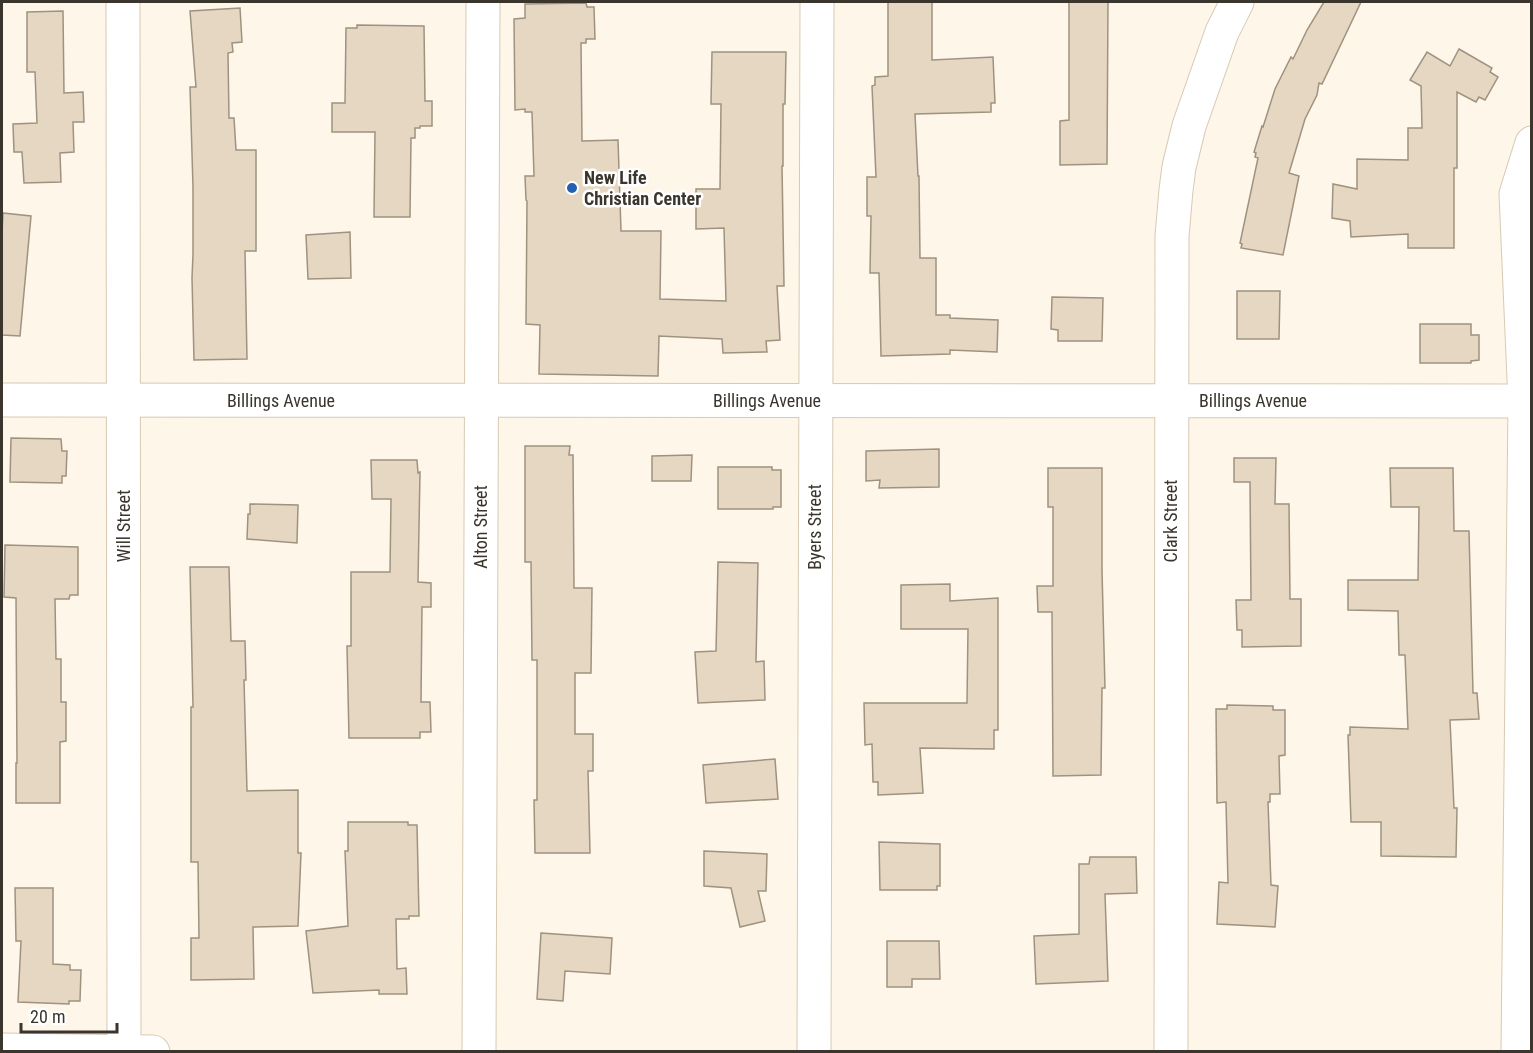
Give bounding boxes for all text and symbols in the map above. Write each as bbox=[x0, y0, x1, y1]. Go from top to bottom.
place label: New Life Christian Center bbox=[584, 167, 701, 209]
marker: New Life Christian Center bbox=[565, 181, 579, 195]
street label: Billings Avenue bbox=[227, 390, 335, 411]
street label: Billings Avenue bbox=[713, 390, 821, 411]
street label: Billings Avenue bbox=[1199, 390, 1307, 411]
street label: Clark Street bbox=[1160, 480, 1181, 562]
street label: Byers Street bbox=[804, 484, 825, 570]
street label: Alton Street bbox=[470, 485, 491, 569]
street label: Will Street bbox=[113, 490, 134, 562]
scale bar bbox=[21, 996, 117, 1034]
text: 20 m bbox=[30, 1006, 65, 1027]

